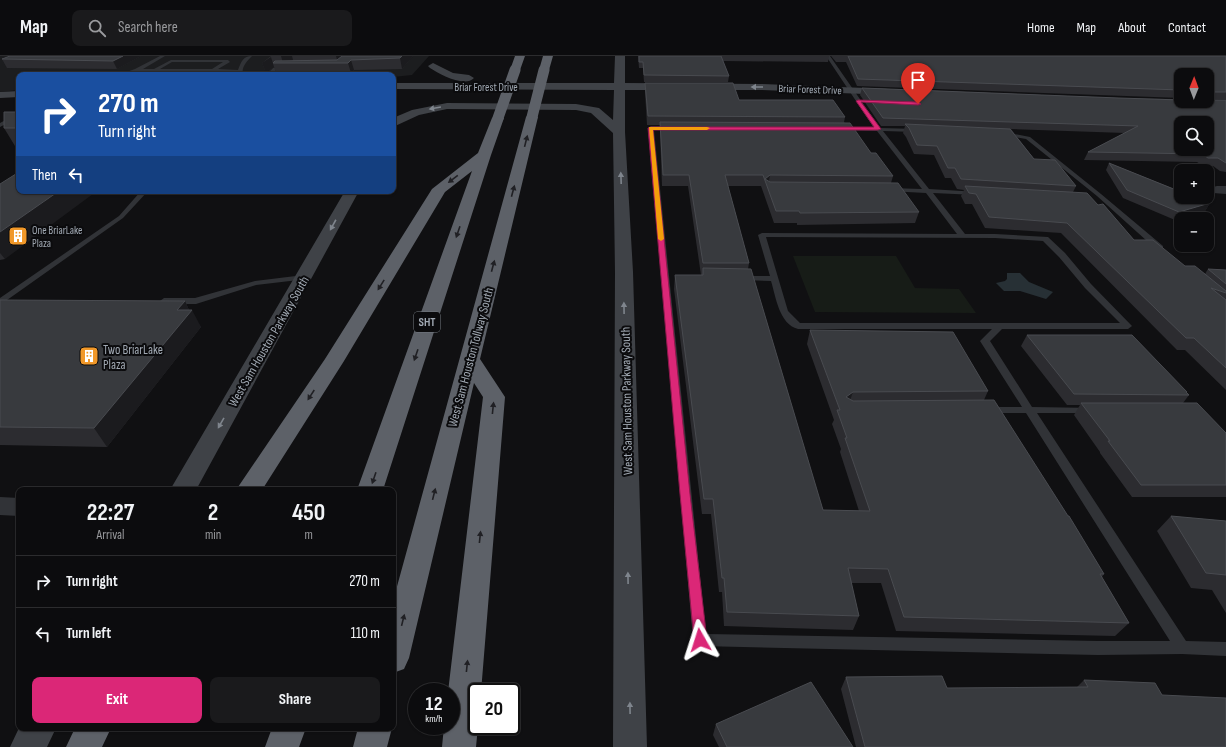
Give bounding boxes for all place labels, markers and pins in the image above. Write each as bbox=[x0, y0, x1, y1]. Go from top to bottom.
pin bbox=[901, 63, 935, 104]
place label: One BriarLake Plaza bbox=[32, 224, 83, 250]
building icon: One BriarLake Plaza bbox=[7, 225, 29, 247]
place label: Two BriarLake Plaza bbox=[103, 342, 163, 373]
building icon: Two BriarLake Plaza bbox=[78, 345, 100, 367]

